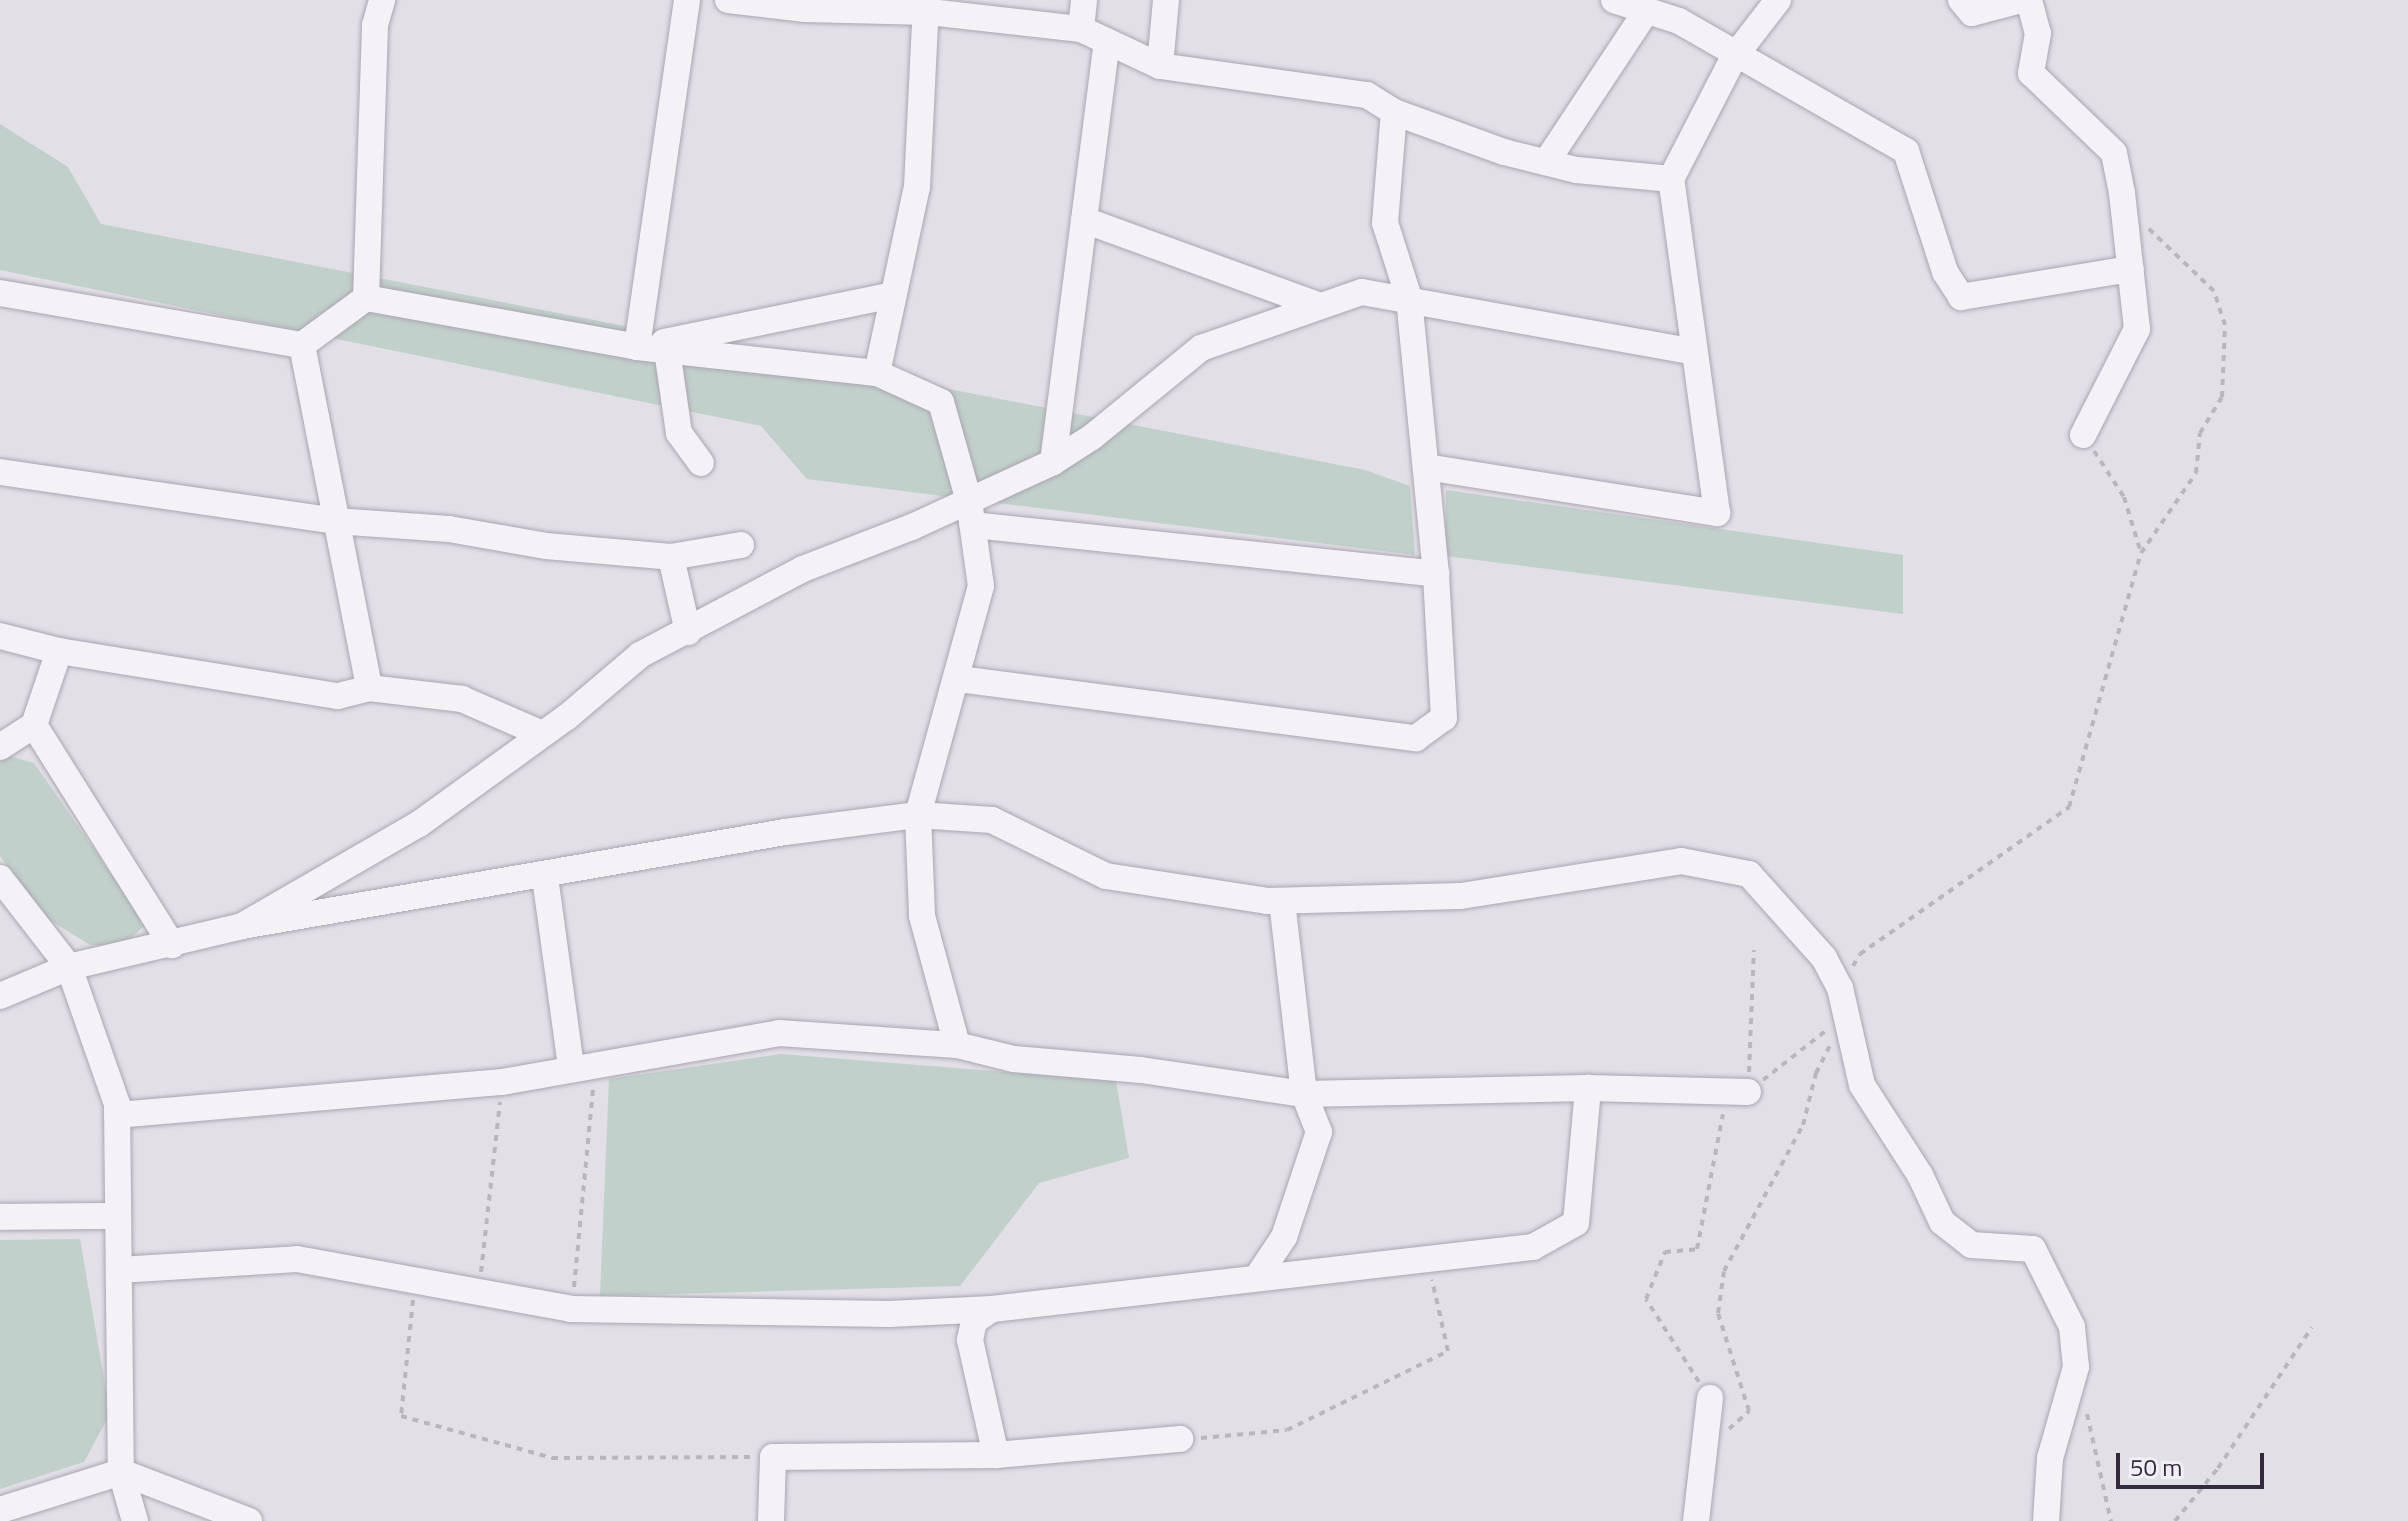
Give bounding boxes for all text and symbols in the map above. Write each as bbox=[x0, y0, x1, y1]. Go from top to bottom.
scale bar bbox=[2120, 1437, 2268, 1487]
text: 50 m bbox=[2130, 1449, 2182, 1485]

